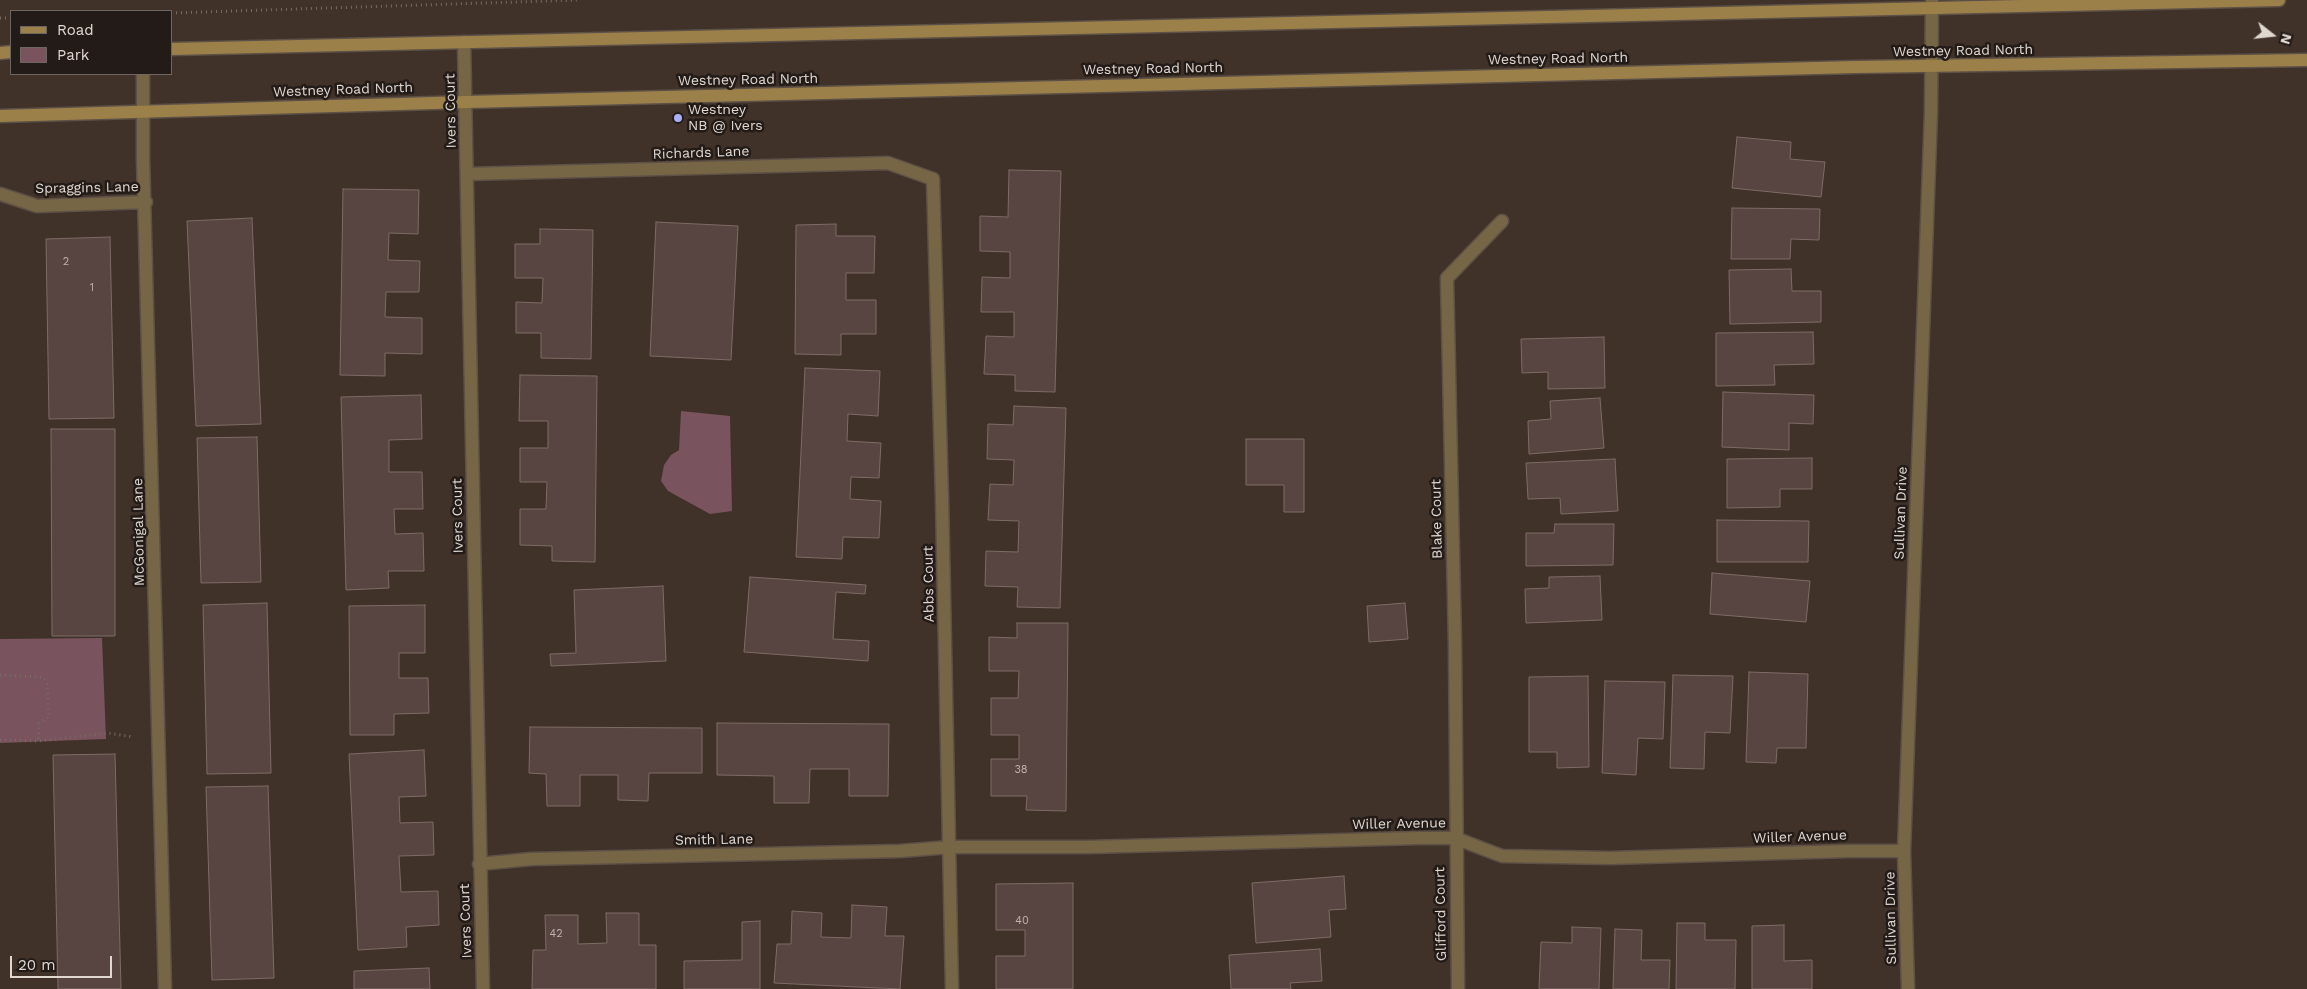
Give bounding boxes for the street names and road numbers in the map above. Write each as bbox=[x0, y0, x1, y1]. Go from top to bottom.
street label: Westney Road North bbox=[1893, 41, 2033, 61]
street label: Westney Road North bbox=[1488, 49, 1628, 69]
street label: Westney Road North bbox=[1083, 59, 1223, 79]
street label: Westney Road North bbox=[678, 70, 818, 90]
street label: Ivers Court bbox=[442, 73, 460, 149]
street label: Westney Road North bbox=[273, 79, 413, 101]
street label: Richards Lane bbox=[652, 143, 750, 163]
street label: Spraggins Lane bbox=[35, 179, 139, 197]
street label: Sullivan Drive bbox=[1891, 466, 1911, 560]
street label: McGonigal Lane bbox=[130, 478, 148, 586]
street label: Ivers Court bbox=[449, 478, 467, 554]
street label: Blake Court bbox=[1428, 479, 1446, 559]
street label: Abbs Court bbox=[920, 545, 938, 623]
street label: Willer Avenue bbox=[1352, 815, 1446, 833]
street label: Willer Avenue bbox=[1753, 827, 1847, 847]
street label: Smith Lane bbox=[675, 831, 753, 849]
street label: Glifford Court bbox=[1432, 867, 1450, 961]
street label: Sullivan Drive bbox=[1882, 871, 1900, 965]
street label: Ivers Court bbox=[456, 883, 476, 959]

